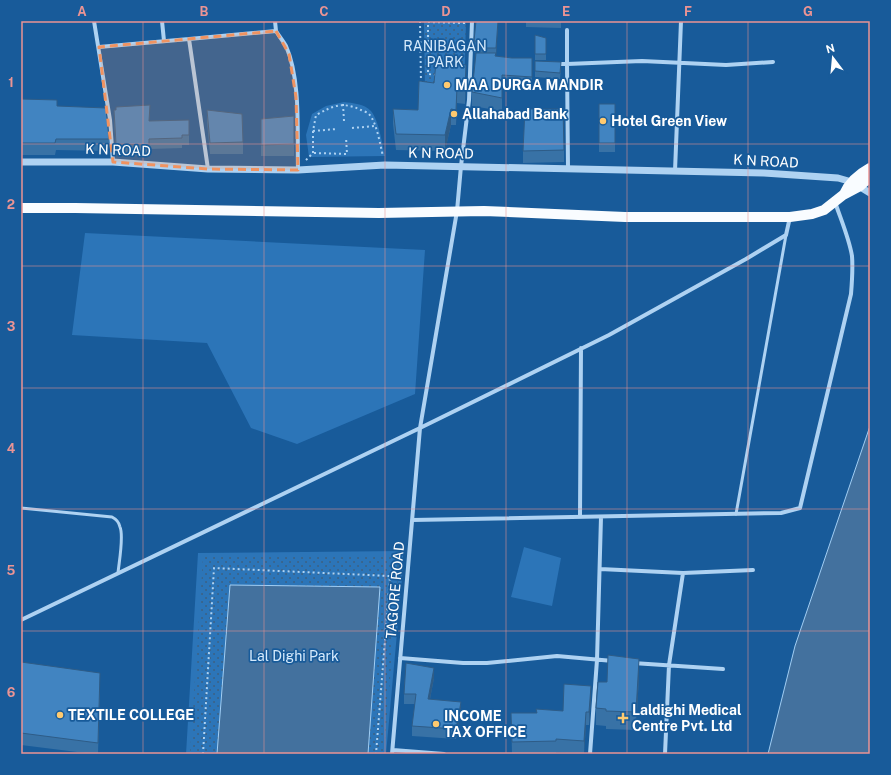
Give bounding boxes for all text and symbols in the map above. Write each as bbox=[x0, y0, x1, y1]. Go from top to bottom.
text: A bbox=[77, 4, 87, 19]
text: B bbox=[200, 4, 209, 19]
text: C bbox=[319, 4, 329, 19]
text: D bbox=[441, 4, 451, 19]
text: E bbox=[562, 4, 570, 19]
text: F bbox=[684, 4, 692, 19]
text: G bbox=[803, 4, 813, 19]
park label: RANIBAGAN PARK bbox=[403, 38, 487, 70]
north arrow bbox=[813, 38, 853, 78]
text: N bbox=[824, 41, 836, 55]
text: 1 bbox=[8, 75, 14, 90]
place label: MAA DURGA MANDIR bbox=[455, 77, 603, 93]
marker: MAA DURGA MANDIR bbox=[442, 80, 452, 90]
place label: Allahabad Bank bbox=[462, 106, 567, 122]
marker: Allahabad Bank bbox=[449, 109, 459, 119]
place label: Hotel Green View bbox=[611, 113, 727, 129]
marker: Hotel Green View bbox=[598, 116, 608, 126]
street label: K N ROAD bbox=[85, 141, 151, 159]
street label: K N ROAD bbox=[408, 144, 474, 162]
street label: K N ROAD bbox=[733, 151, 799, 171]
text: 2 bbox=[7, 197, 15, 212]
text: 3 bbox=[7, 319, 16, 334]
text: 4 bbox=[7, 441, 16, 456]
street label: TAGORE ROAD bbox=[383, 541, 407, 639]
text: 5 bbox=[7, 563, 16, 578]
park label: Lal Dighi Park bbox=[249, 648, 339, 664]
text: 6 bbox=[7, 685, 16, 700]
place label: Laldighi Medical Centre Pvt. Ltd bbox=[632, 702, 742, 734]
place label: TEXTILE COLLEGE bbox=[68, 707, 194, 723]
place label: INCOME TAX OFFICE bbox=[444, 708, 526, 740]
marker: TEXTILE COLLEGE bbox=[55, 710, 65, 720]
marker: Laldighi Medical Centre Pvt. Ltd bbox=[617, 712, 629, 724]
marker: INCOME TAX OFFICE bbox=[431, 719, 441, 729]

